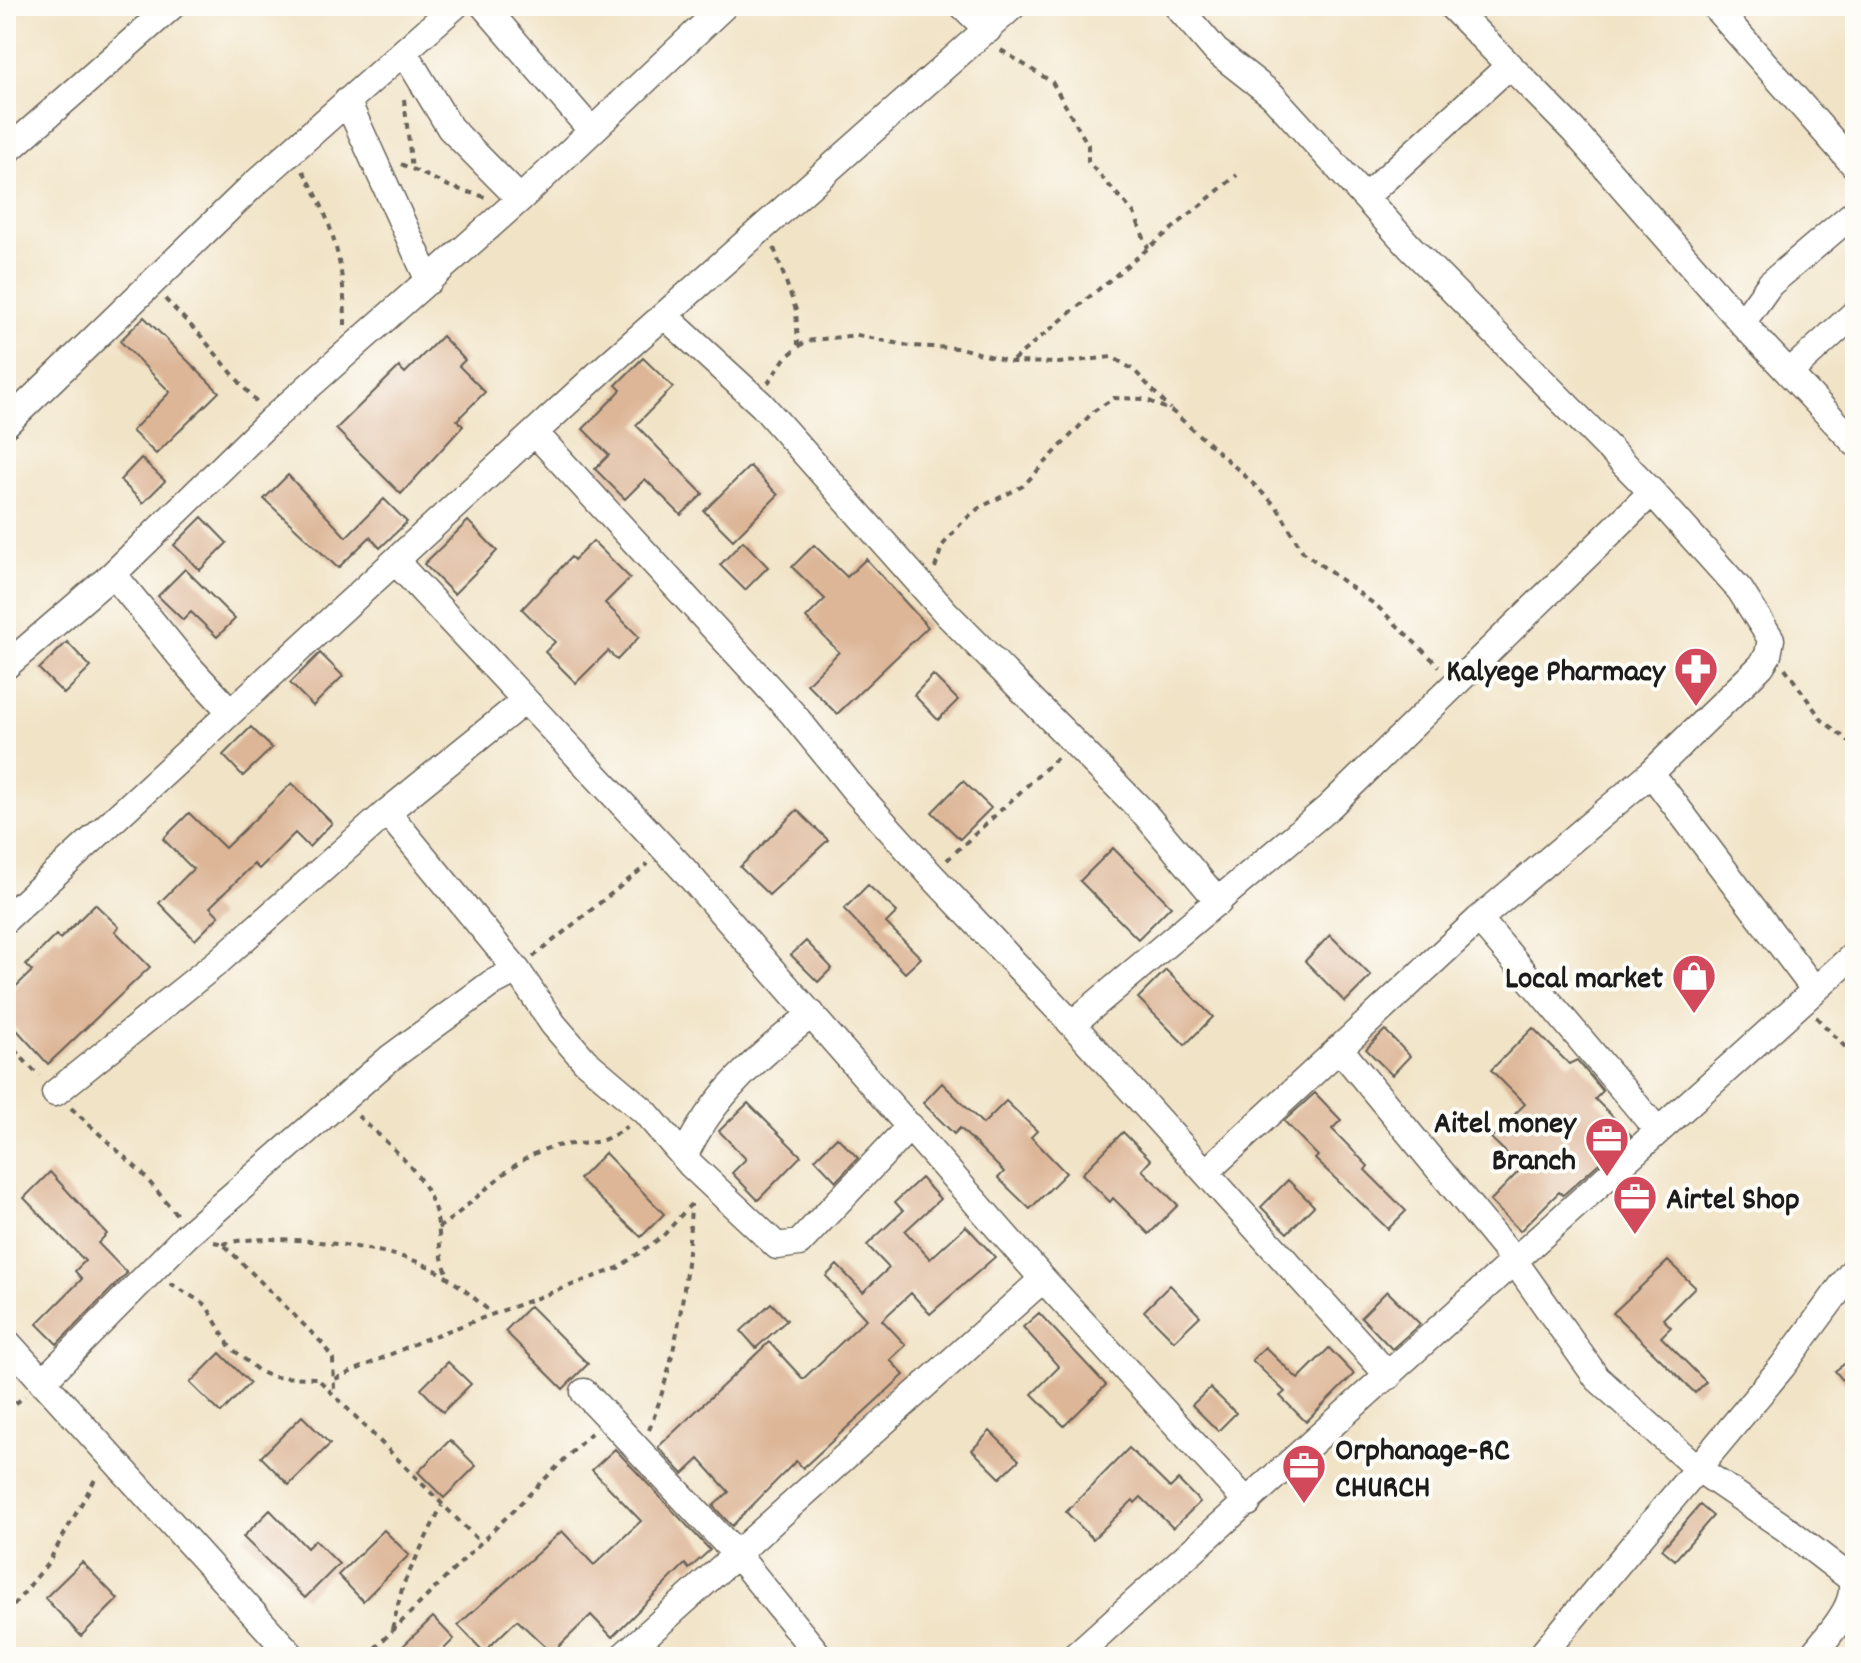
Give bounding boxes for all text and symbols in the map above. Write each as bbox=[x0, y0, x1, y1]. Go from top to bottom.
pharmacy icon: Kalyege Pharmacy bbox=[1672, 645, 1720, 708]
place label: Kalyege Pharmacy bbox=[1446, 651, 1666, 697]
shop icon: Local market bbox=[1670, 952, 1718, 1015]
place label: Local market bbox=[1505, 958, 1663, 1004]
place label: Aitel money Branch bbox=[1434, 1103, 1577, 1186]
office icon: Aitel money Branch bbox=[1583, 1115, 1631, 1178]
office icon: Airtel Shop bbox=[1611, 1173, 1659, 1236]
place label: Airtel Shop bbox=[1666, 1179, 1800, 1225]
place label: Orphanage-RC CHURCH bbox=[1335, 1430, 1510, 1513]
office icon: Orphanage-RC CHURCH bbox=[1280, 1442, 1328, 1505]

